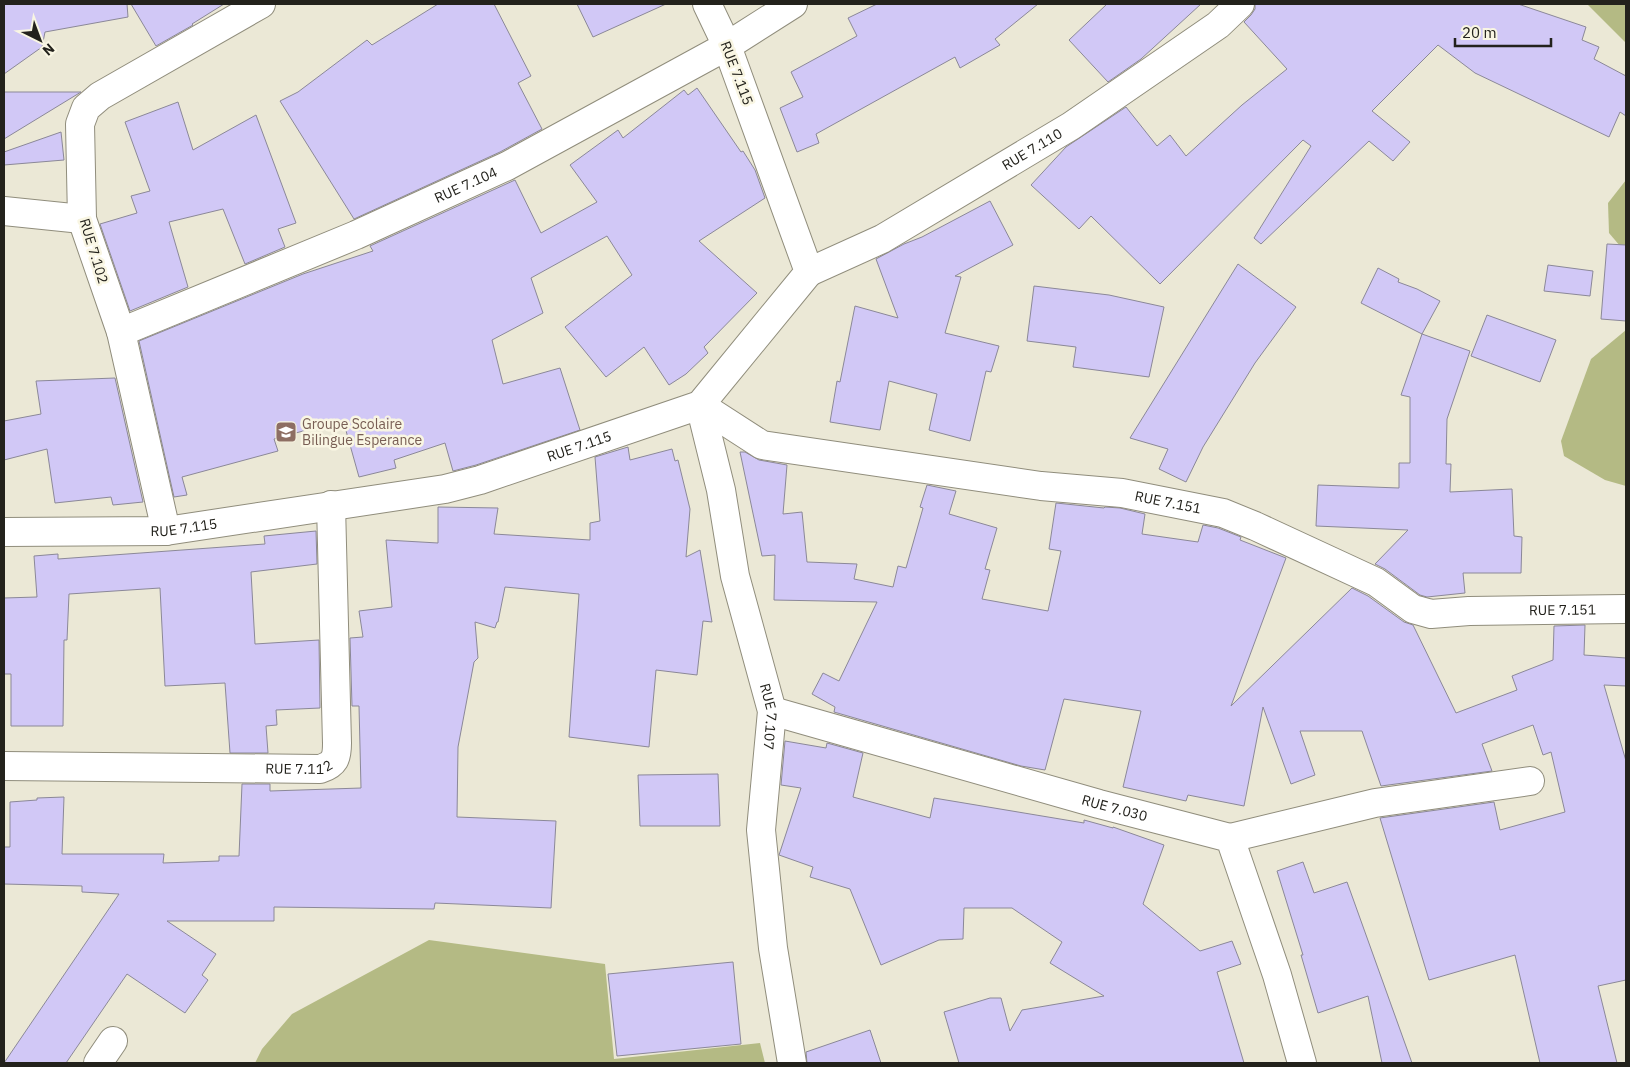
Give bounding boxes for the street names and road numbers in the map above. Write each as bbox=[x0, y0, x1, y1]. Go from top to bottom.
street label: RUE 7.115 bbox=[717, 38, 757, 108]
street label: RUE 7.110 bbox=[999, 124, 1066, 174]
street label: RUE 7.104 bbox=[432, 163, 500, 207]
street label: RUE 7.102 bbox=[76, 216, 112, 286]
street label: RUE 7.115 bbox=[544, 427, 614, 466]
street label: RUE 7.151 bbox=[1133, 487, 1203, 517]
street label: RUE 7.115 bbox=[150, 514, 218, 540]
street label: RUE 7.151 bbox=[1529, 600, 1596, 619]
street label: RUE 7.107 bbox=[756, 681, 781, 751]
street label: RUE 7.112 bbox=[265, 756, 336, 778]
street label: RUE 7.030 bbox=[1080, 791, 1149, 825]

